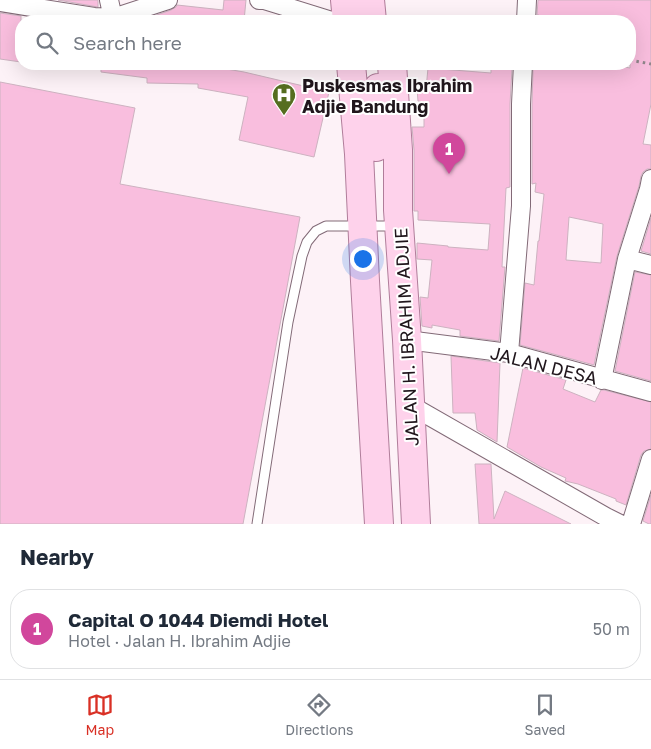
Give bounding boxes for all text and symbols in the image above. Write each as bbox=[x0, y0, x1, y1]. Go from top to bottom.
search box bbox=[15, 15, 636, 70]
icon: search bbox=[33, 29, 61, 57]
text: Search here bbox=[73, 31, 182, 54]
place label: Puskesmas Ibrahim Adjie Bandung bbox=[302, 74, 472, 117]
hospital icon: Puskesmas Ibrahim Adjie Bandung bbox=[271, 82, 297, 116]
pin: 1 bbox=[433, 133, 465, 174]
street label: JALAN H. IBRAHIM ADJIE bbox=[389, 227, 423, 447]
your location bbox=[350, 246, 376, 272]
street label: JALAN DESA bbox=[488, 341, 600, 389]
text: Nearby bbox=[20, 544, 94, 570]
text: Capital O 1044 Diemdi Hotel bbox=[68, 608, 328, 631]
text: 1 bbox=[33, 619, 41, 639]
text: 50 m bbox=[593, 619, 630, 639]
text: Hotel · Jalan H. Ibrahim Adjie bbox=[68, 631, 291, 651]
tab: Map bbox=[86, 691, 114, 738]
tab: Directions bbox=[285, 691, 354, 738]
tab: Saved bbox=[525, 691, 565, 738]

